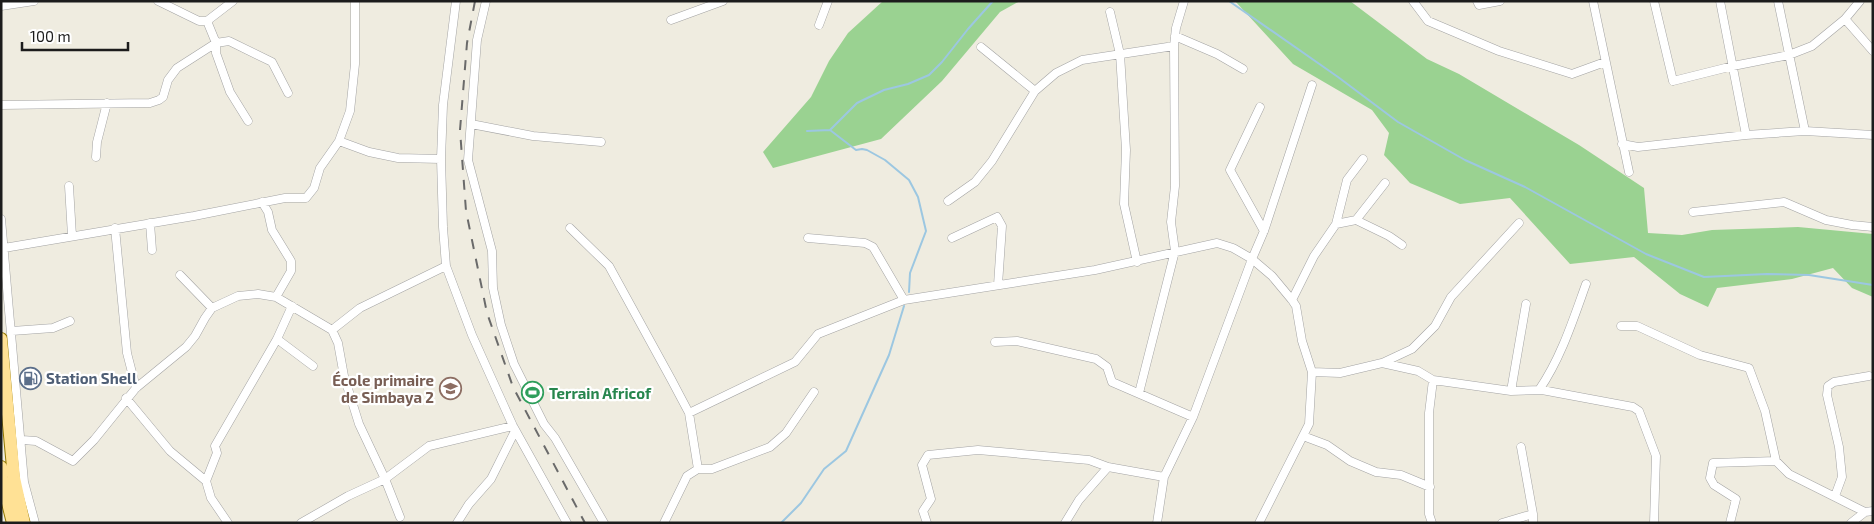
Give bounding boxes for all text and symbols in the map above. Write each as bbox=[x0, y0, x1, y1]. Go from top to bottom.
scale bar bbox=[22, 20, 129, 52]
text: 100 m bbox=[30, 27, 71, 45]
fuel station icon: Station Shell bbox=[18, 366, 42, 390]
place label: Station Shell bbox=[46, 369, 137, 387]
place label: École primaire de Simbaya 2 bbox=[332, 370, 434, 407]
school or university icon: École primaire de Simbaya 2 bbox=[438, 377, 462, 401]
sports icon: Terrain Africof bbox=[521, 381, 545, 405]
place label: Terrain Africof bbox=[549, 384, 652, 402]

